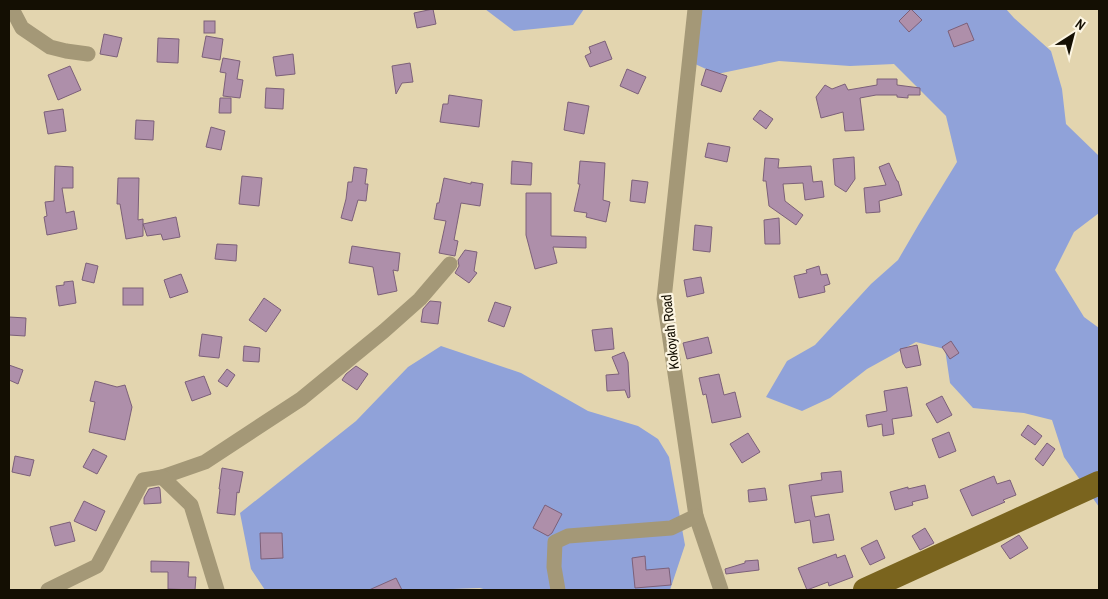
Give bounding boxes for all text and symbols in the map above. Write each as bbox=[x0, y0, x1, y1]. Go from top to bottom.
north arrow bbox=[1048, 10, 1098, 60]
text: N bbox=[1072, 15, 1089, 34]
street label: Kokoyah Road bbox=[657, 294, 683, 370]

